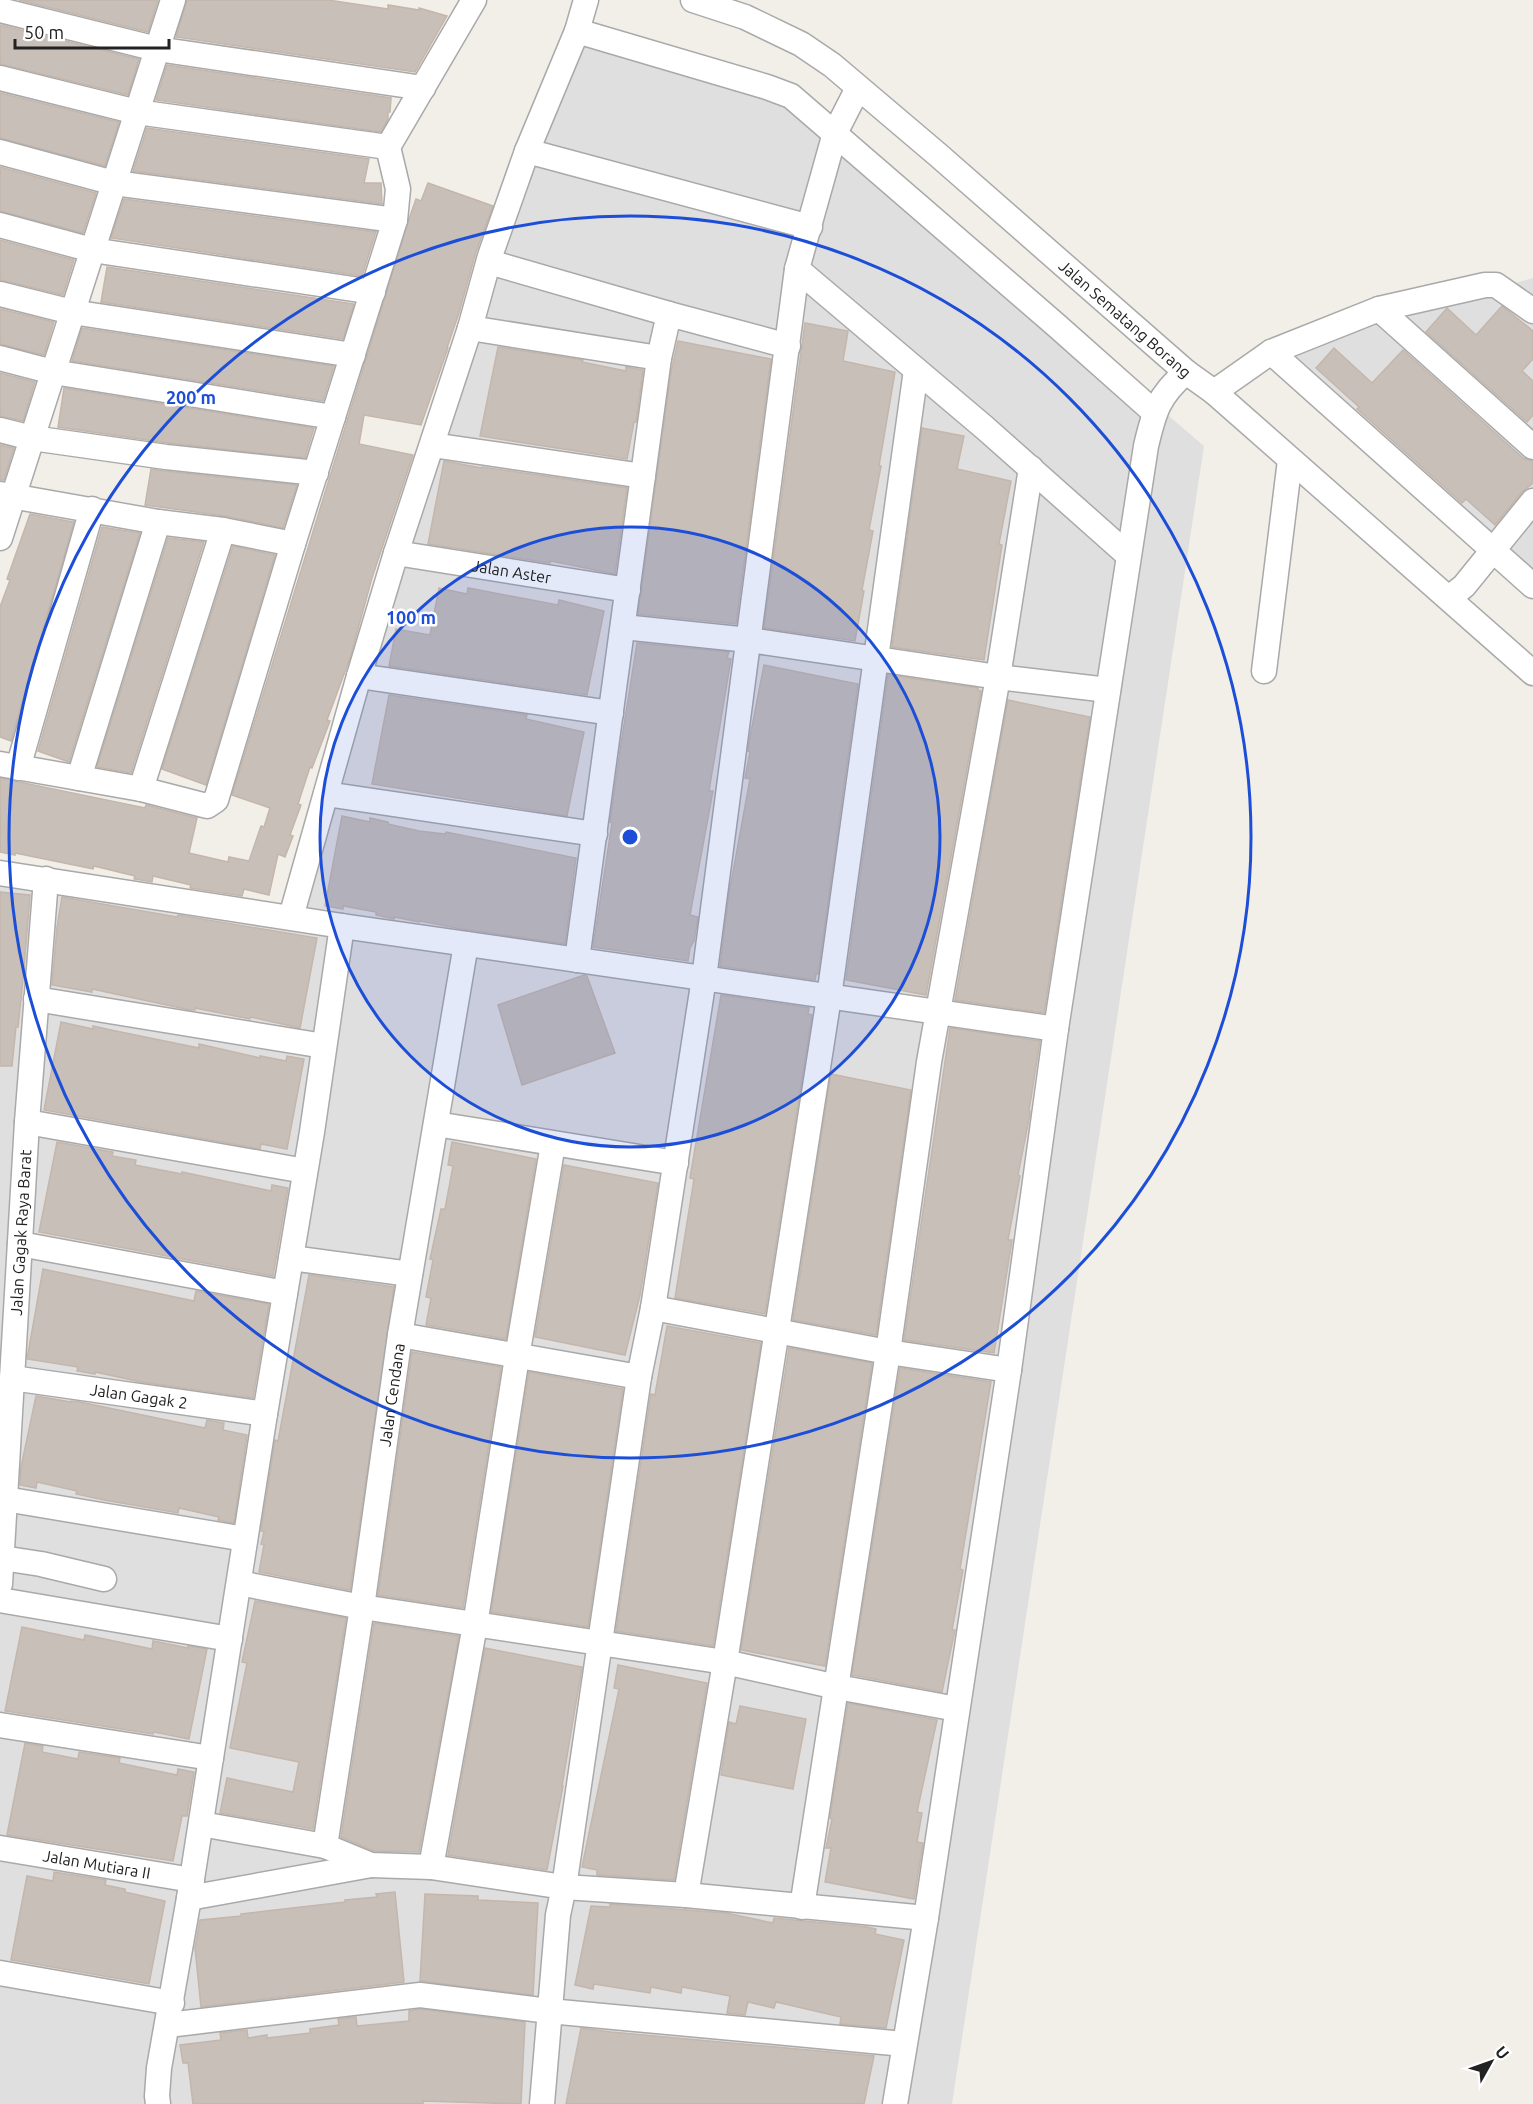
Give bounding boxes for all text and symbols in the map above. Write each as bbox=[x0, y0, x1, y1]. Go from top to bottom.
scale bar bbox=[15, 12, 170, 50]
text: 50 m bbox=[24, 22, 64, 42]
street label: Jalan Sematang Borang bbox=[1055, 256, 1195, 381]
text: 200 m bbox=[166, 387, 216, 407]
street label: Jalan Aster bbox=[471, 556, 553, 587]
text: 100 m bbox=[386, 607, 436, 627]
centre of rings bbox=[620, 827, 640, 847]
street label: Jalan Gagak Raya Barat bbox=[7, 1148, 34, 1316]
street label: Jalan Cendana bbox=[376, 1342, 408, 1448]
street label: Jalan Gagak 2 bbox=[89, 1380, 189, 1412]
street label: Jalan Mutiara II bbox=[41, 1846, 152, 1882]
north arrow bbox=[1461, 2032, 1521, 2092]
text: U bbox=[1492, 2042, 1513, 2062]

